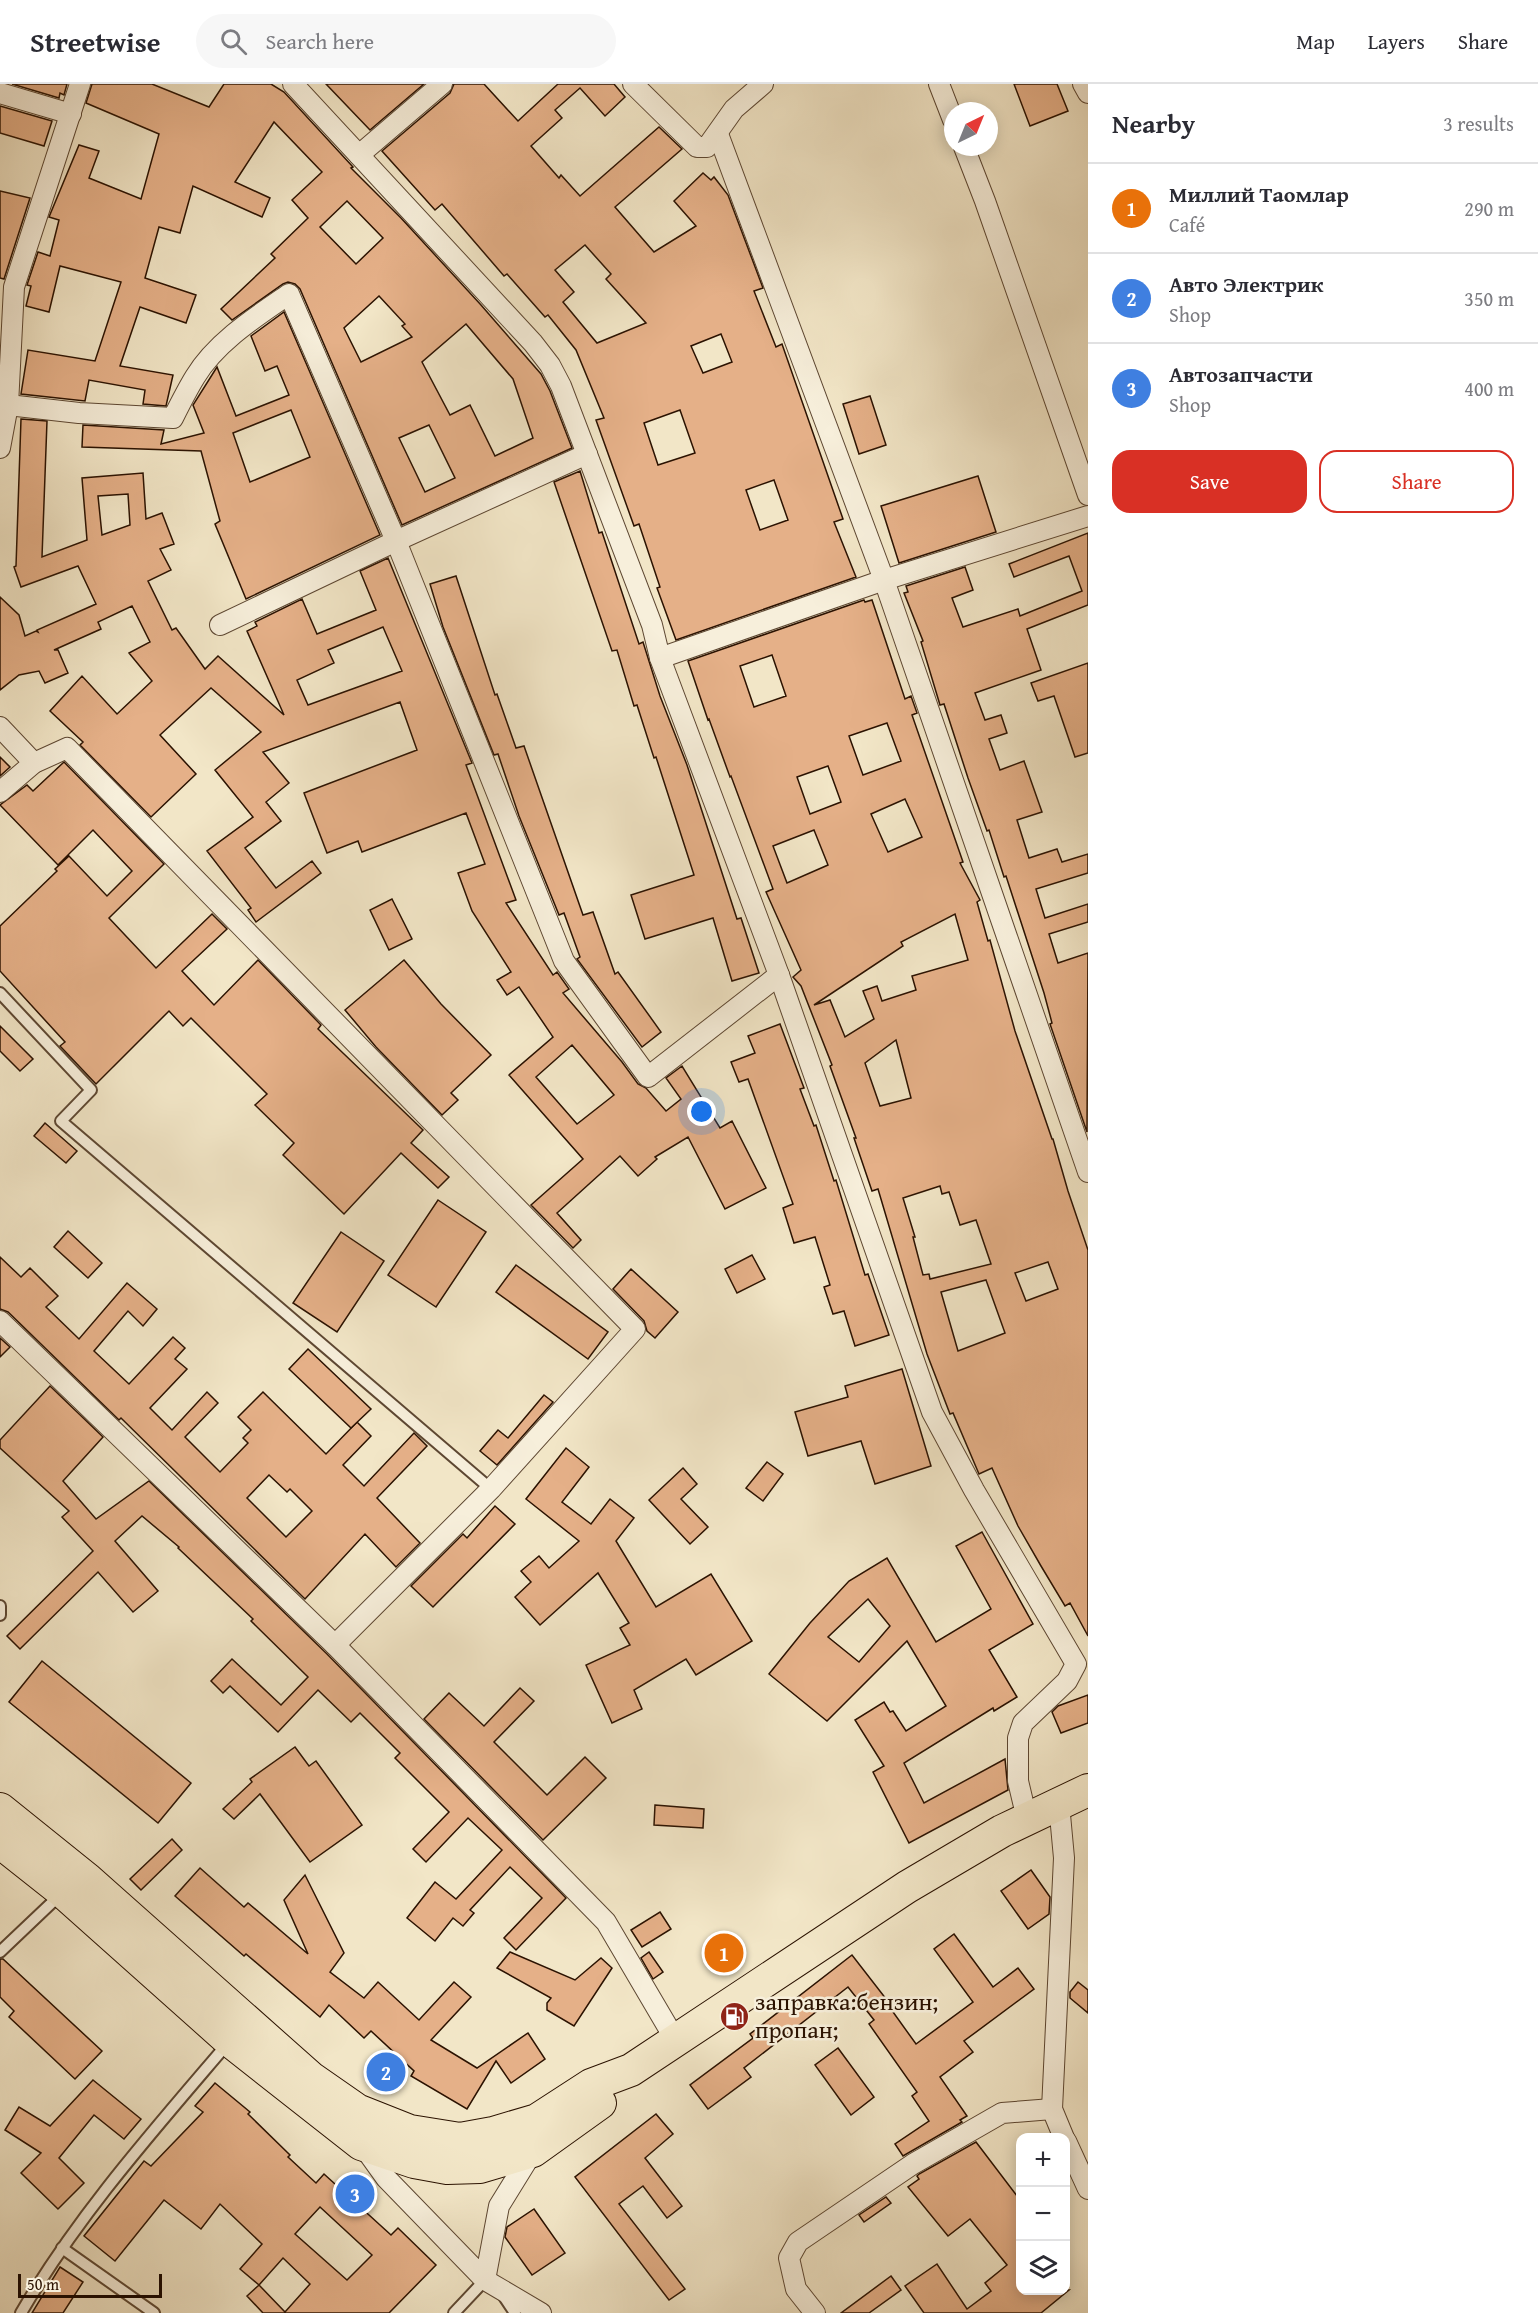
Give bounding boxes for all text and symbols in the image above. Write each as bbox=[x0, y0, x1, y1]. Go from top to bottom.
search box bbox=[196, 14, 616, 68]
text: Streetwise bbox=[30, 21, 160, 62]
icon: search bbox=[217, 25, 250, 58]
text: Search here bbox=[265, 25, 374, 57]
text: Map bbox=[1296, 26, 1335, 57]
text: Layers bbox=[1368, 26, 1425, 57]
text: Share bbox=[1458, 26, 1508, 57]
north arrow bbox=[944, 102, 998, 156]
text: Nearby bbox=[1112, 104, 1195, 143]
text: 3 results bbox=[1443, 109, 1514, 138]
text: Миллий Таомлар bbox=[1169, 178, 1349, 210]
text: 1 bbox=[1126, 194, 1137, 223]
text: 290 m bbox=[1464, 194, 1514, 223]
text: Café bbox=[1169, 210, 1205, 239]
text: Авто Электрик bbox=[1169, 268, 1323, 300]
text: 2 bbox=[1126, 284, 1137, 313]
text: 350 m bbox=[1464, 284, 1514, 313]
text: Shop bbox=[1169, 300, 1211, 329]
text: Автозапчасти bbox=[1169, 358, 1313, 390]
text: 3 bbox=[1126, 374, 1137, 403]
text: 400 m bbox=[1464, 374, 1514, 403]
text: Shop bbox=[1169, 390, 1211, 419]
button: Save bbox=[1112, 450, 1307, 513]
button: Share bbox=[1319, 450, 1514, 513]
your location bbox=[687, 1097, 716, 1126]
pin: 1 bbox=[704, 1930, 744, 1976]
place label: заправка:бензин; пропан; bbox=[755, 1984, 938, 2047]
fuel station icon: заправка:бензин; пропан; bbox=[718, 2000, 750, 2032]
pin: 2 bbox=[366, 2050, 406, 2094]
map controls bbox=[1016, 2133, 1070, 2295]
button: + bbox=[1016, 2133, 1070, 2187]
pin: 3 bbox=[336, 2172, 374, 2216]
button: − bbox=[1016, 2187, 1070, 2241]
button: layers bbox=[1016, 2241, 1070, 2295]
scale bar bbox=[18, 2271, 162, 2298]
text: 50 m bbox=[27, 2272, 59, 2296]

